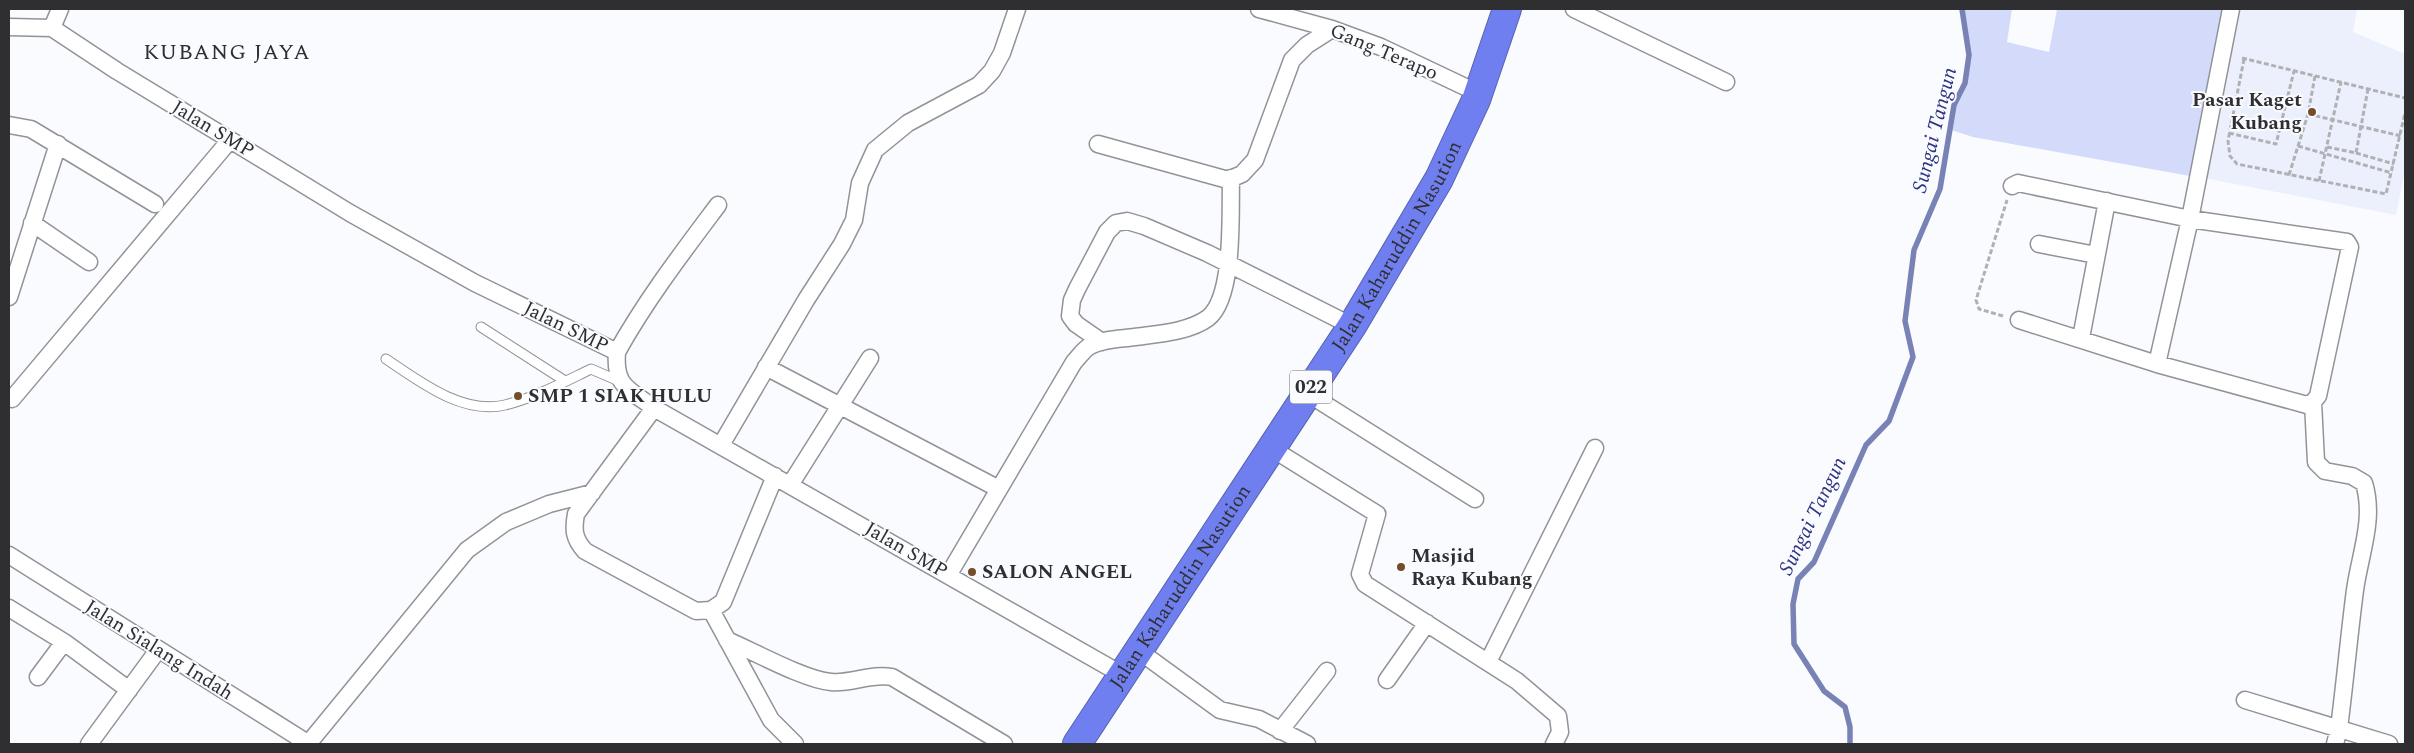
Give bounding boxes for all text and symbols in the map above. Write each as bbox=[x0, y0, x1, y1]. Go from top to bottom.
street label: Gang Terapo bbox=[1325, 16, 1443, 88]
district label: KUBANG JAYA bbox=[143, 36, 311, 69]
water label: Sungai Tangun bbox=[1904, 64, 1966, 196]
place label: Pasar Kaget Kubang bbox=[2192, 85, 2302, 138]
street label: Jalan SMP bbox=[166, 93, 260, 165]
marker: Pasar Kaget Kubang bbox=[2306, 106, 2318, 118]
street label: Jalan Kaharuddin Nasution bbox=[1324, 136, 1470, 358]
street label: Jalan SMP bbox=[518, 293, 614, 361]
road number: 022 bbox=[1290, 371, 1332, 404]
place label: SMP 1 SIAK HULU bbox=[528, 381, 713, 411]
marker: SMP 1 SIAK HULU bbox=[512, 390, 524, 402]
water label: Sungai Tangun bbox=[1771, 451, 1855, 581]
street label: Jalan Kaharuddin Nasution bbox=[1102, 478, 1259, 695]
street label: Jalan SMP bbox=[859, 514, 953, 586]
place label: Masjid Raya Kubang bbox=[1411, 541, 1533, 594]
place label: SALON ANGEL bbox=[982, 557, 1132, 587]
marker: Masjid Raya Kubang bbox=[1395, 561, 1407, 573]
marker: SALON ANGEL bbox=[966, 566, 978, 578]
street label: Jalan Sialang Indah bbox=[79, 592, 239, 708]

